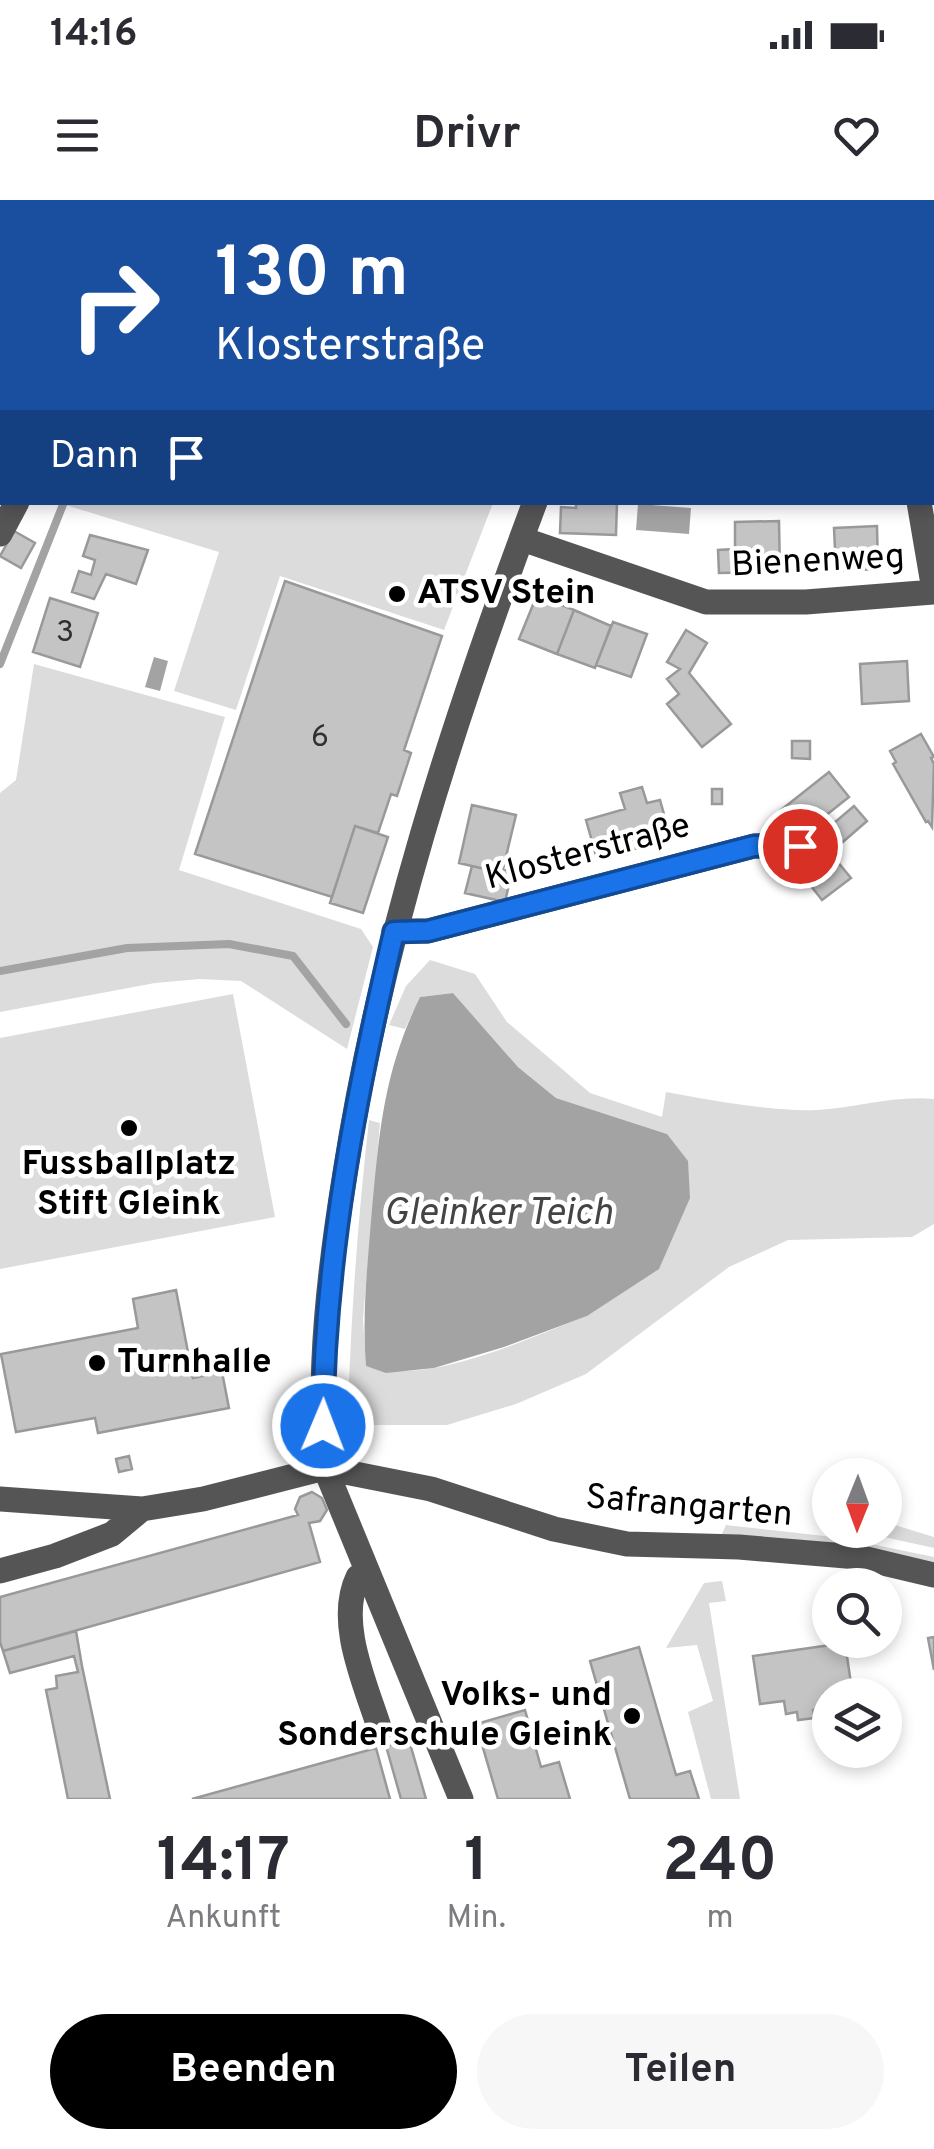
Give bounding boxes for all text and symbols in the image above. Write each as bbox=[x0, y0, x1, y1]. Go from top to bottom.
text: 14:16 bbox=[50, 11, 137, 60]
text: Drivr bbox=[413, 107, 521, 164]
icon: menu bbox=[50, 108, 105, 163]
icon: heart bbox=[829, 108, 884, 163]
text: 130 m bbox=[215, 232, 409, 321]
icon: right bbox=[50, 240, 180, 370]
text: Klosterstraße bbox=[215, 319, 485, 376]
icon: arrive bbox=[159, 430, 214, 485]
text: Dann bbox=[50, 433, 139, 482]
street label: Bienenweg bbox=[730, 535, 906, 589]
place label: ATSV Stein bbox=[417, 572, 596, 616]
marker: ATSV Stein bbox=[386, 583, 408, 605]
house number: 3 bbox=[56, 615, 74, 652]
house number: 6 bbox=[311, 720, 329, 757]
pin bbox=[758, 804, 843, 889]
street label: Klosterstraße bbox=[481, 805, 695, 901]
icon: arrive bbox=[773, 819, 828, 874]
marker: Fussballplatz Stift Gleink bbox=[118, 1117, 140, 1139]
place label: Fussballplatz Stift Gleink bbox=[22, 1143, 236, 1227]
water label: Gleinker Teich bbox=[383, 1190, 613, 1239]
place label: Turnhalle bbox=[117, 1341, 271, 1385]
marker: Turnhalle bbox=[86, 1352, 108, 1374]
position arrow bbox=[271, 1374, 375, 1478]
north arrow bbox=[812, 1458, 902, 1548]
map controls bbox=[812, 1458, 902, 1768]
street label: Safrangarten bbox=[584, 1476, 794, 1538]
button: search bbox=[812, 1568, 902, 1658]
place label: Volks- und Sonderschule Gleink bbox=[277, 1674, 612, 1758]
button: layers bbox=[812, 1678, 902, 1768]
marker: Volks- und Sonderschule Gleink bbox=[621, 1705, 643, 1727]
text: 14:17 bbox=[157, 1826, 290, 1902]
text: 1 bbox=[464, 1826, 488, 1902]
text: 240 bbox=[663, 1826, 777, 1902]
text: Ankunft bbox=[166, 1899, 281, 1939]
text: Min. bbox=[447, 1899, 506, 1939]
text: m bbox=[706, 1899, 733, 1939]
button: Beenden bbox=[50, 2014, 457, 2129]
button: Teilen bbox=[477, 2014, 884, 2129]

